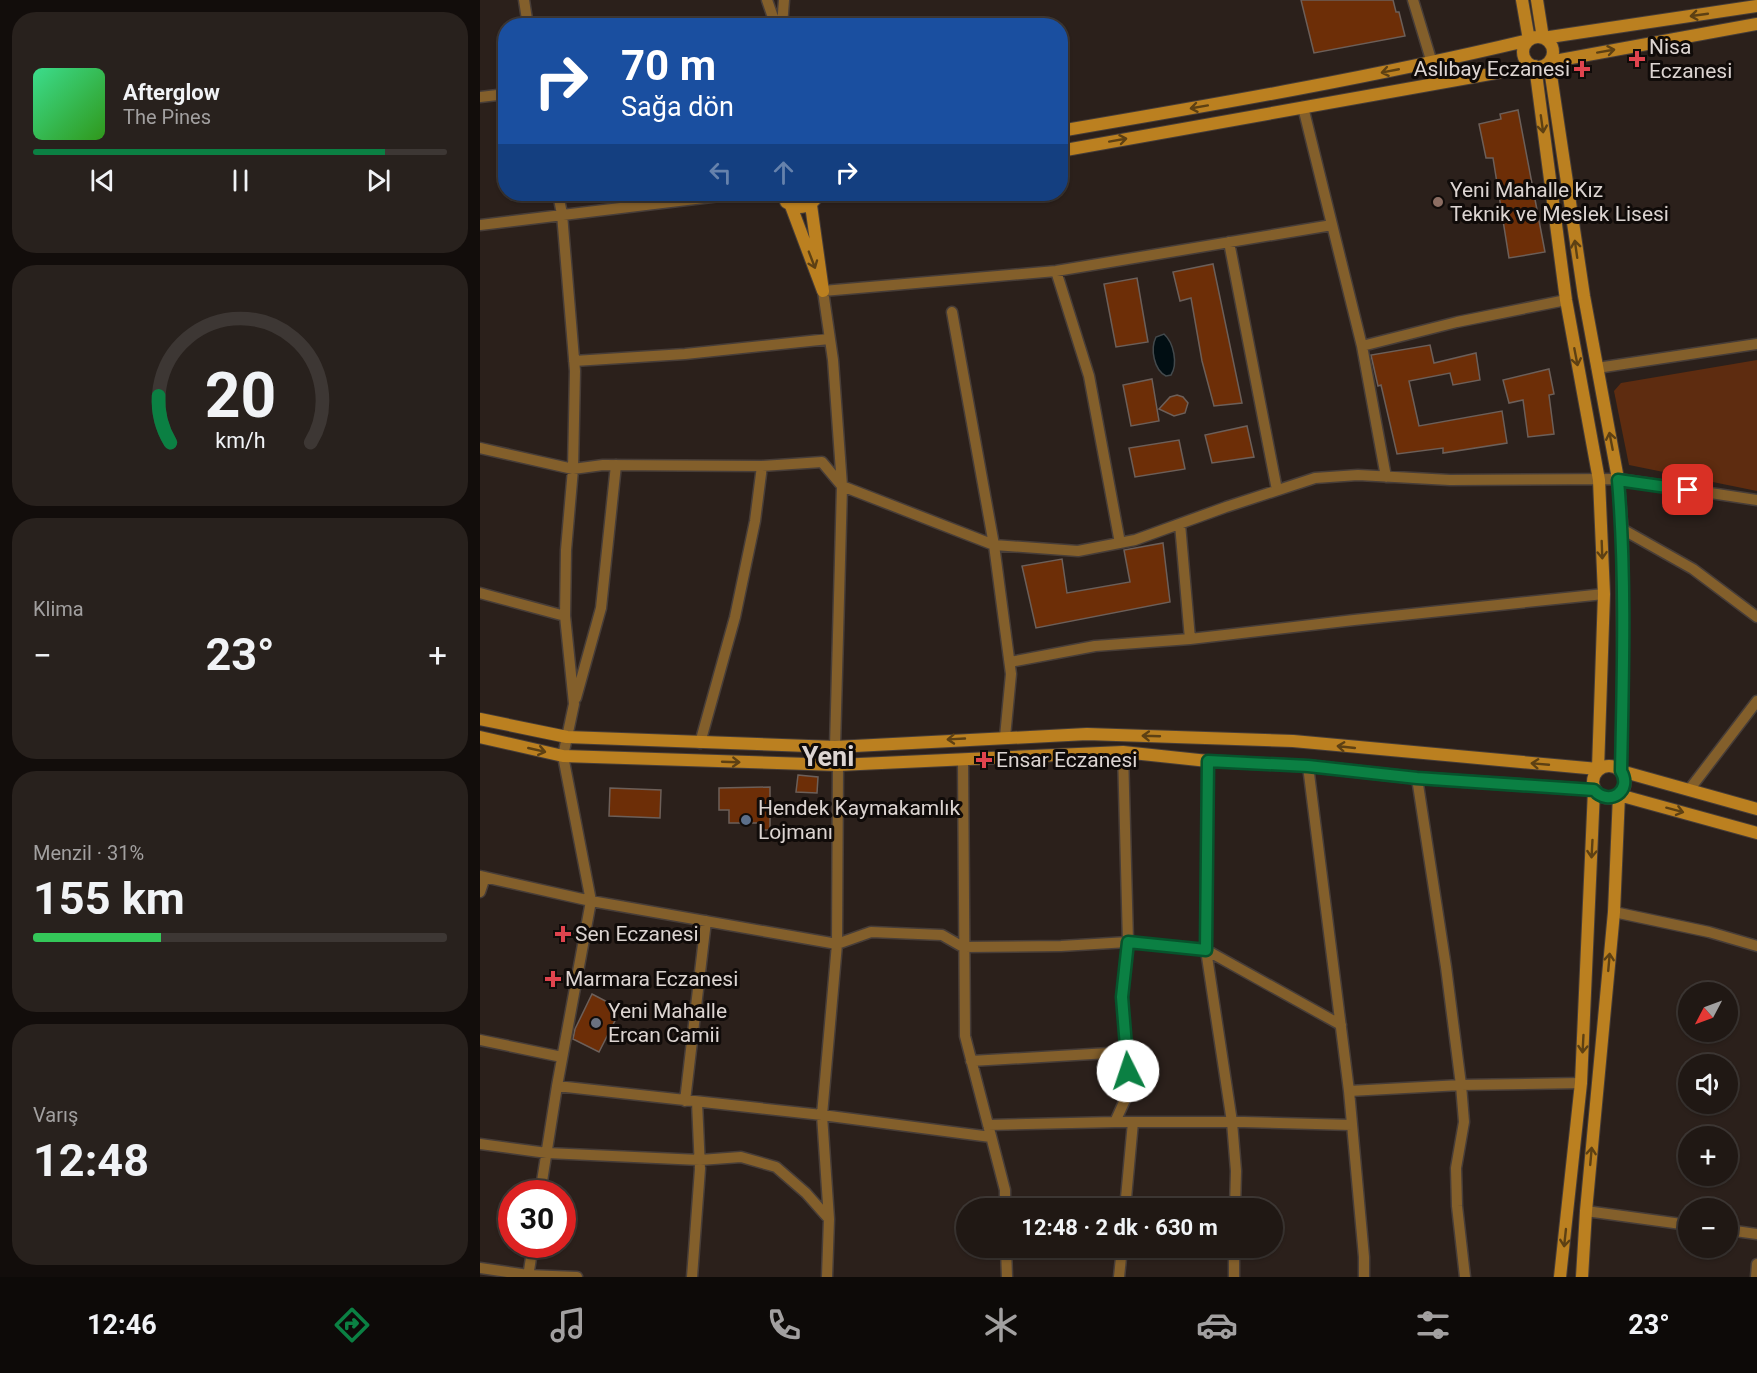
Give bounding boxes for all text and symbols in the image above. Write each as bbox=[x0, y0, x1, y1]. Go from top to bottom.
one-way arrow bbox=[1690, 9, 1710, 20]
place label: Nisa Eczanesi bbox=[1649, 35, 1732, 83]
text: 70 m bbox=[621, 41, 716, 90]
icon: right bbox=[522, 42, 600, 120]
one-way arrow bbox=[1596, 46, 1616, 57]
marker: Nisa Eczanesi bbox=[1630, 52, 1644, 66]
place label: Aslıbay Eczanesi bbox=[1414, 57, 1570, 81]
marker: Aslıbay Eczanesi bbox=[1575, 62, 1589, 76]
one-way arrow bbox=[1381, 66, 1401, 77]
text: Afterglow bbox=[123, 80, 220, 105]
text: Sağa dön bbox=[621, 91, 734, 123]
one-way arrow bbox=[1189, 102, 1209, 113]
text: The Pines bbox=[123, 105, 211, 129]
one-way arrow bbox=[1537, 114, 1548, 133]
one-way arrow bbox=[1108, 134, 1127, 145]
icon: left bbox=[704, 156, 737, 189]
icon: ahead bbox=[767, 156, 800, 189]
icon: right bbox=[830, 156, 863, 189]
icon: previous bbox=[86, 164, 119, 197]
icon: pause bbox=[224, 164, 257, 197]
icon: next bbox=[362, 164, 395, 197]
place label: Yeni Mahalle Kız Teknik ve Meslek Lisesi bbox=[1450, 178, 1669, 226]
marker: Yeni Mahalle Kız Teknik ve Meslek Lisesi bbox=[1431, 195, 1445, 209]
one-way arrow bbox=[1571, 239, 1582, 259]
one-way arrow bbox=[807, 251, 818, 269]
one-way arrow bbox=[1571, 347, 1582, 367]
text: 20 bbox=[204, 359, 276, 432]
text: km/h bbox=[215, 428, 265, 453]
one-way arrow bbox=[1605, 431, 1616, 451]
pin bbox=[1662, 464, 1713, 515]
icon: arrive bbox=[1671, 473, 1704, 506]
one-way arrow bbox=[1597, 540, 1608, 560]
text: Klima bbox=[33, 597, 84, 621]
text: 23° bbox=[205, 628, 275, 681]
text: − bbox=[33, 636, 52, 675]
text: + bbox=[428, 636, 447, 675]
one-way arrow bbox=[1142, 730, 1162, 742]
one-way arrow bbox=[947, 734, 967, 745]
district label: Yeni bbox=[802, 741, 854, 773]
one-way arrow bbox=[1336, 741, 1356, 752]
one-way arrow bbox=[527, 745, 546, 757]
place label: Ensar Eczanesi bbox=[996, 748, 1137, 772]
marker: Ensar Eczanesi bbox=[977, 753, 991, 767]
one-way arrow bbox=[721, 756, 741, 768]
one-way arrow bbox=[1531, 758, 1550, 769]
place label: Hendek Kaymakamlık Lojmanı bbox=[758, 796, 961, 844]
one-way arrow bbox=[1666, 805, 1685, 817]
marker: Hendek Kaymakamlık Lojmanı bbox=[739, 813, 753, 827]
one-way arrow bbox=[1586, 838, 1597, 858]
text: Menzil · 31% bbox=[33, 841, 144, 865]
text: 155 km bbox=[33, 872, 185, 925]
place label: Sen Eczanesi bbox=[575, 922, 699, 946]
marker: Sen Eczanesi bbox=[556, 927, 570, 941]
one-way arrow bbox=[1604, 952, 1615, 972]
place label: Marmara Eczanesi bbox=[565, 967, 738, 991]
marker: Marmara Eczanesi bbox=[546, 972, 560, 986]
north arrow bbox=[1678, 982, 1738, 1042]
map controls bbox=[1678, 982, 1738, 1258]
place label: Yeni Mahalle Ercan Camii bbox=[608, 999, 727, 1047]
marker: Yeni Mahalle Ercan Camii bbox=[589, 1016, 603, 1030]
one-way arrow bbox=[1577, 1033, 1588, 1053]
position arrow bbox=[1096, 1039, 1160, 1103]
button: sound bbox=[1678, 1054, 1738, 1114]
text: Varış bbox=[33, 1103, 78, 1127]
button: + bbox=[1678, 1126, 1738, 1186]
text: 12:48 bbox=[33, 1134, 149, 1187]
one-way arrow bbox=[1586, 1146, 1597, 1166]
speed limit sign: 30 bbox=[498, 1180, 576, 1258]
button: − bbox=[1678, 1198, 1738, 1258]
text: 12:48 · 2 dk · 630 m bbox=[1021, 1215, 1218, 1240]
one-way arrow bbox=[1559, 1227, 1570, 1247]
icon: directions bbox=[331, 1304, 373, 1346]
icon: music bbox=[547, 1304, 589, 1346]
icon: phone bbox=[763, 1304, 805, 1346]
icon: climate bbox=[980, 1304, 1022, 1346]
icon: car bbox=[1196, 1304, 1238, 1346]
icon: filters bbox=[1412, 1304, 1454, 1346]
text: 12:46 bbox=[87, 1309, 157, 1341]
text: 23° bbox=[1628, 1309, 1670, 1341]

